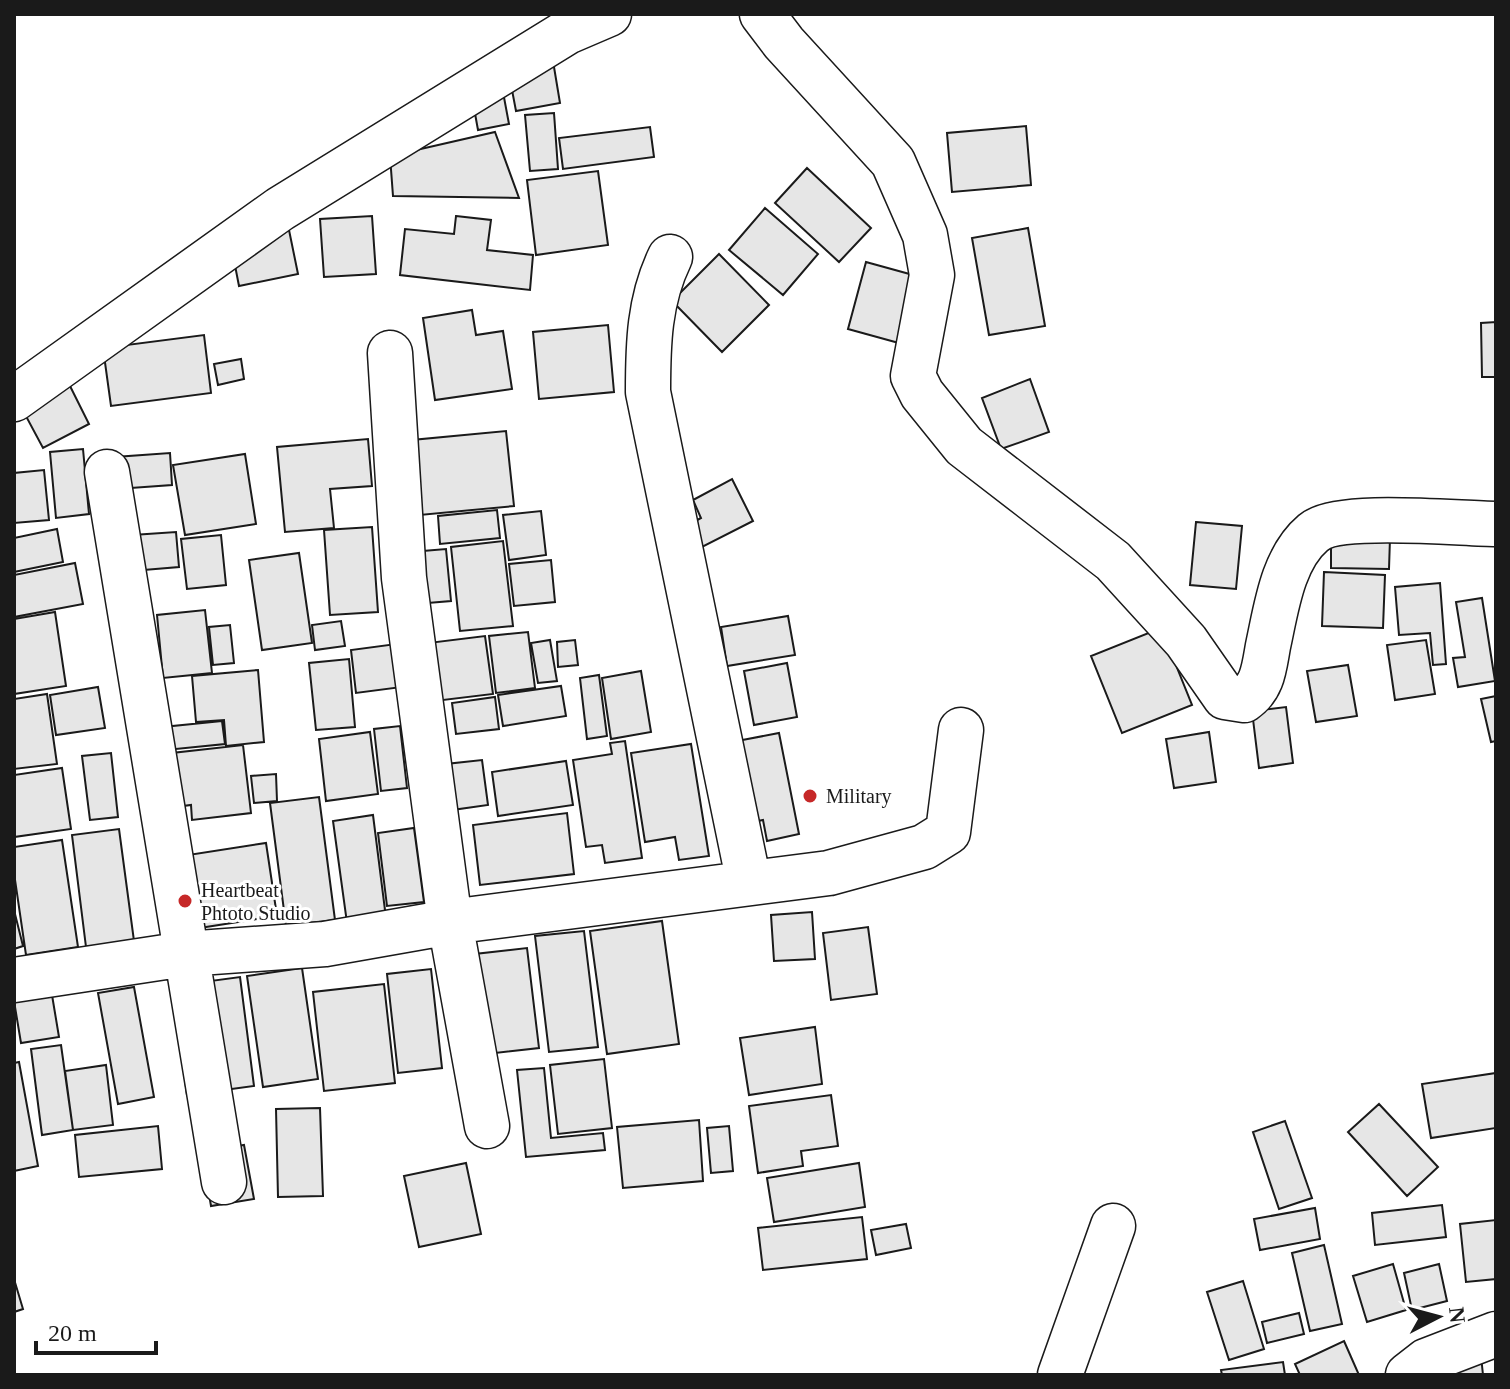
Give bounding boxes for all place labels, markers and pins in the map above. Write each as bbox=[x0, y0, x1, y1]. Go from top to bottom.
place label: Military bbox=[826, 785, 892, 808]
marker: Military bbox=[801, 787, 819, 805]
place label: Heartbeat Phtoto Studio bbox=[201, 879, 310, 924]
marker: Heartbeat Phtoto Studio bbox=[176, 892, 194, 910]

